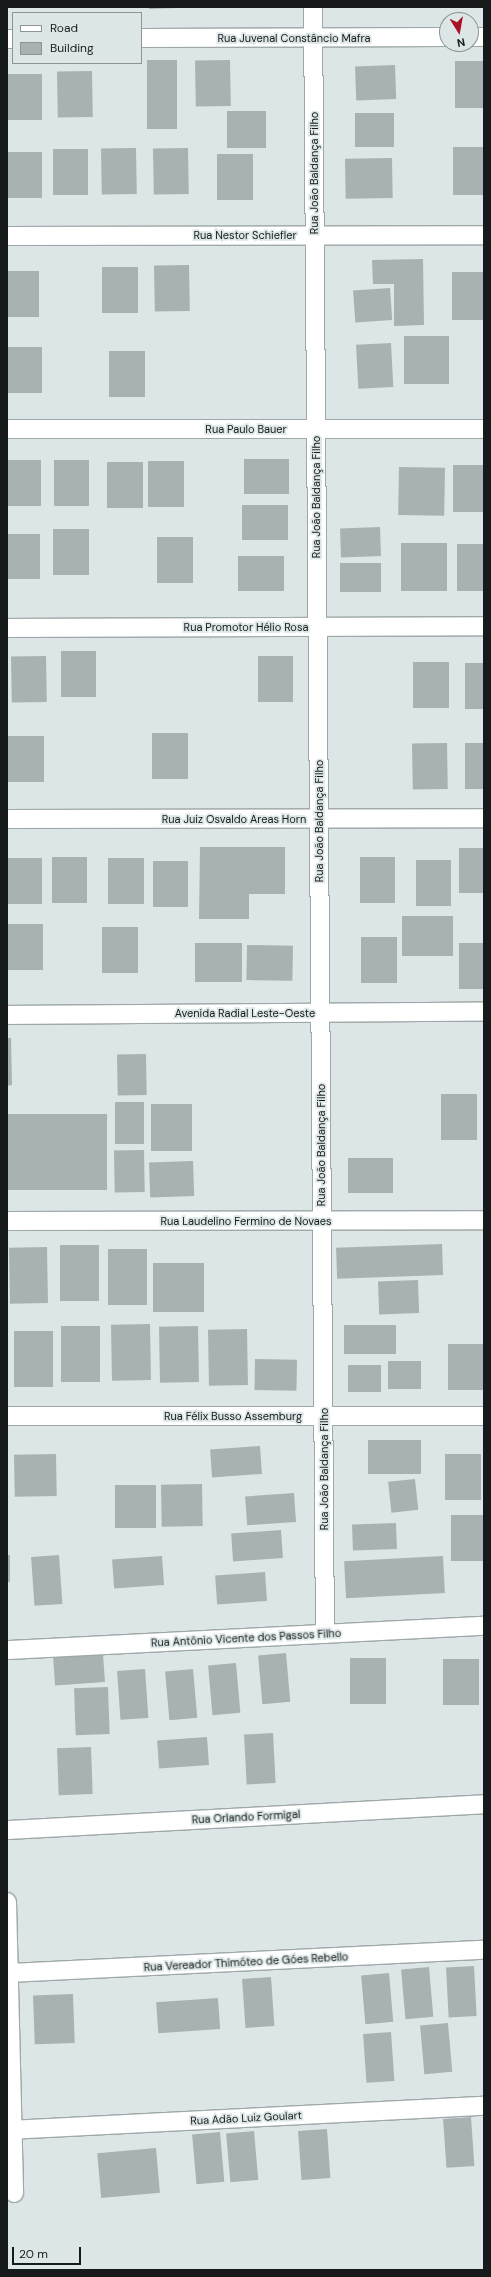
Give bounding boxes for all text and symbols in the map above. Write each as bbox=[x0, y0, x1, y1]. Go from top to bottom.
legend bbox=[12, 12, 142, 64]
north arrow bbox=[439, 12, 479, 52]
text: Road bbox=[50, 20, 78, 36]
street label: Rua Juvenal Constâncio Mafra bbox=[217, 31, 371, 45]
text: N bbox=[456, 35, 466, 50]
text: Building bbox=[50, 40, 94, 56]
street label: Rua João Baldança Filho bbox=[307, 112, 321, 234]
street label: Rua Nestor Schiefler bbox=[194, 228, 296, 242]
street label: Rua Paulo Bauer bbox=[205, 422, 287, 436]
street label: Rua João Baldança Filho bbox=[309, 436, 323, 558]
street label: Rua Promotor Hélio Rosa bbox=[184, 620, 308, 634]
street label: Rua João Baldança Filho bbox=[312, 760, 326, 882]
street label: Rua Juiz Osvaldo Areas Horn bbox=[162, 812, 306, 826]
street label: Avenida Radial Leste-Oeste bbox=[175, 1006, 315, 1020]
street label: Rua João Baldança Filho bbox=[314, 1084, 328, 1206]
street label: Rua Laudelino Fermino de Novaes bbox=[160, 1214, 332, 1228]
street label: Rua João Baldança Filho bbox=[317, 1408, 331, 1530]
street label: Rua Félix Busso Assemburg bbox=[164, 1409, 302, 1423]
street label: Rua Antônio Vicente dos Passos Filho bbox=[151, 1626, 341, 1650]
street label: Rua Orlando Formigal bbox=[191, 1808, 301, 1826]
street label: Rua Vereador Thimóteo de Góes Rebello bbox=[143, 1950, 349, 1974]
street label: Rua Adão Luiz Goulart bbox=[190, 2108, 302, 2128]
scale bar bbox=[14, 2239, 83, 2265]
text: 20 m bbox=[19, 2246, 48, 2262]

